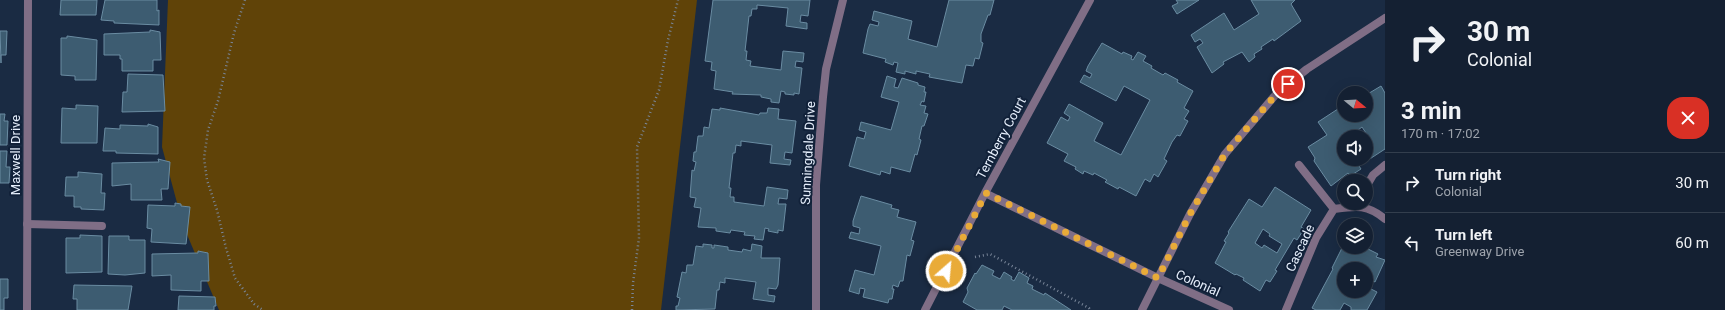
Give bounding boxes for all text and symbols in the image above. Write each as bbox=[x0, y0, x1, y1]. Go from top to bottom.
text: 30 m bbox=[1467, 15, 1530, 48]
icon: right bbox=[1401, 16, 1453, 68]
text: Colonial bbox=[1467, 49, 1532, 70]
pin bbox=[1271, 67, 1305, 101]
icon: arrive bbox=[1277, 73, 1299, 95]
north arrow bbox=[1337, 86, 1373, 122]
map controls bbox=[1337, 86, 1373, 298]
street label: Ternberry Court bbox=[973, 95, 1029, 181]
text: 3 min bbox=[1401, 97, 1461, 125]
button: close bbox=[1667, 97, 1709, 139]
street label: Sunningdale Drive bbox=[798, 101, 818, 205]
street label: Maxwell Drive bbox=[8, 115, 23, 195]
text: 170 m · 17:02 bbox=[1401, 126, 1480, 141]
button: sound bbox=[1337, 130, 1373, 166]
text: Turn right bbox=[1435, 166, 1501, 184]
icon: right bbox=[1401, 172, 1423, 194]
button: search bbox=[1337, 174, 1373, 210]
text: 30 m bbox=[1675, 174, 1709, 192]
text: Colonial bbox=[1435, 184, 1482, 199]
button: layers bbox=[1337, 218, 1373, 254]
street label: Cascade bbox=[1283, 222, 1317, 274]
text: Turn left bbox=[1435, 226, 1492, 244]
icon: left bbox=[1401, 232, 1423, 254]
text: 60 m bbox=[1675, 234, 1709, 252]
text: Greenway Drive bbox=[1435, 244, 1524, 259]
position arrow bbox=[925, 250, 967, 292]
button: + bbox=[1337, 262, 1373, 298]
street label: Colonial bbox=[1173, 267, 1223, 299]

